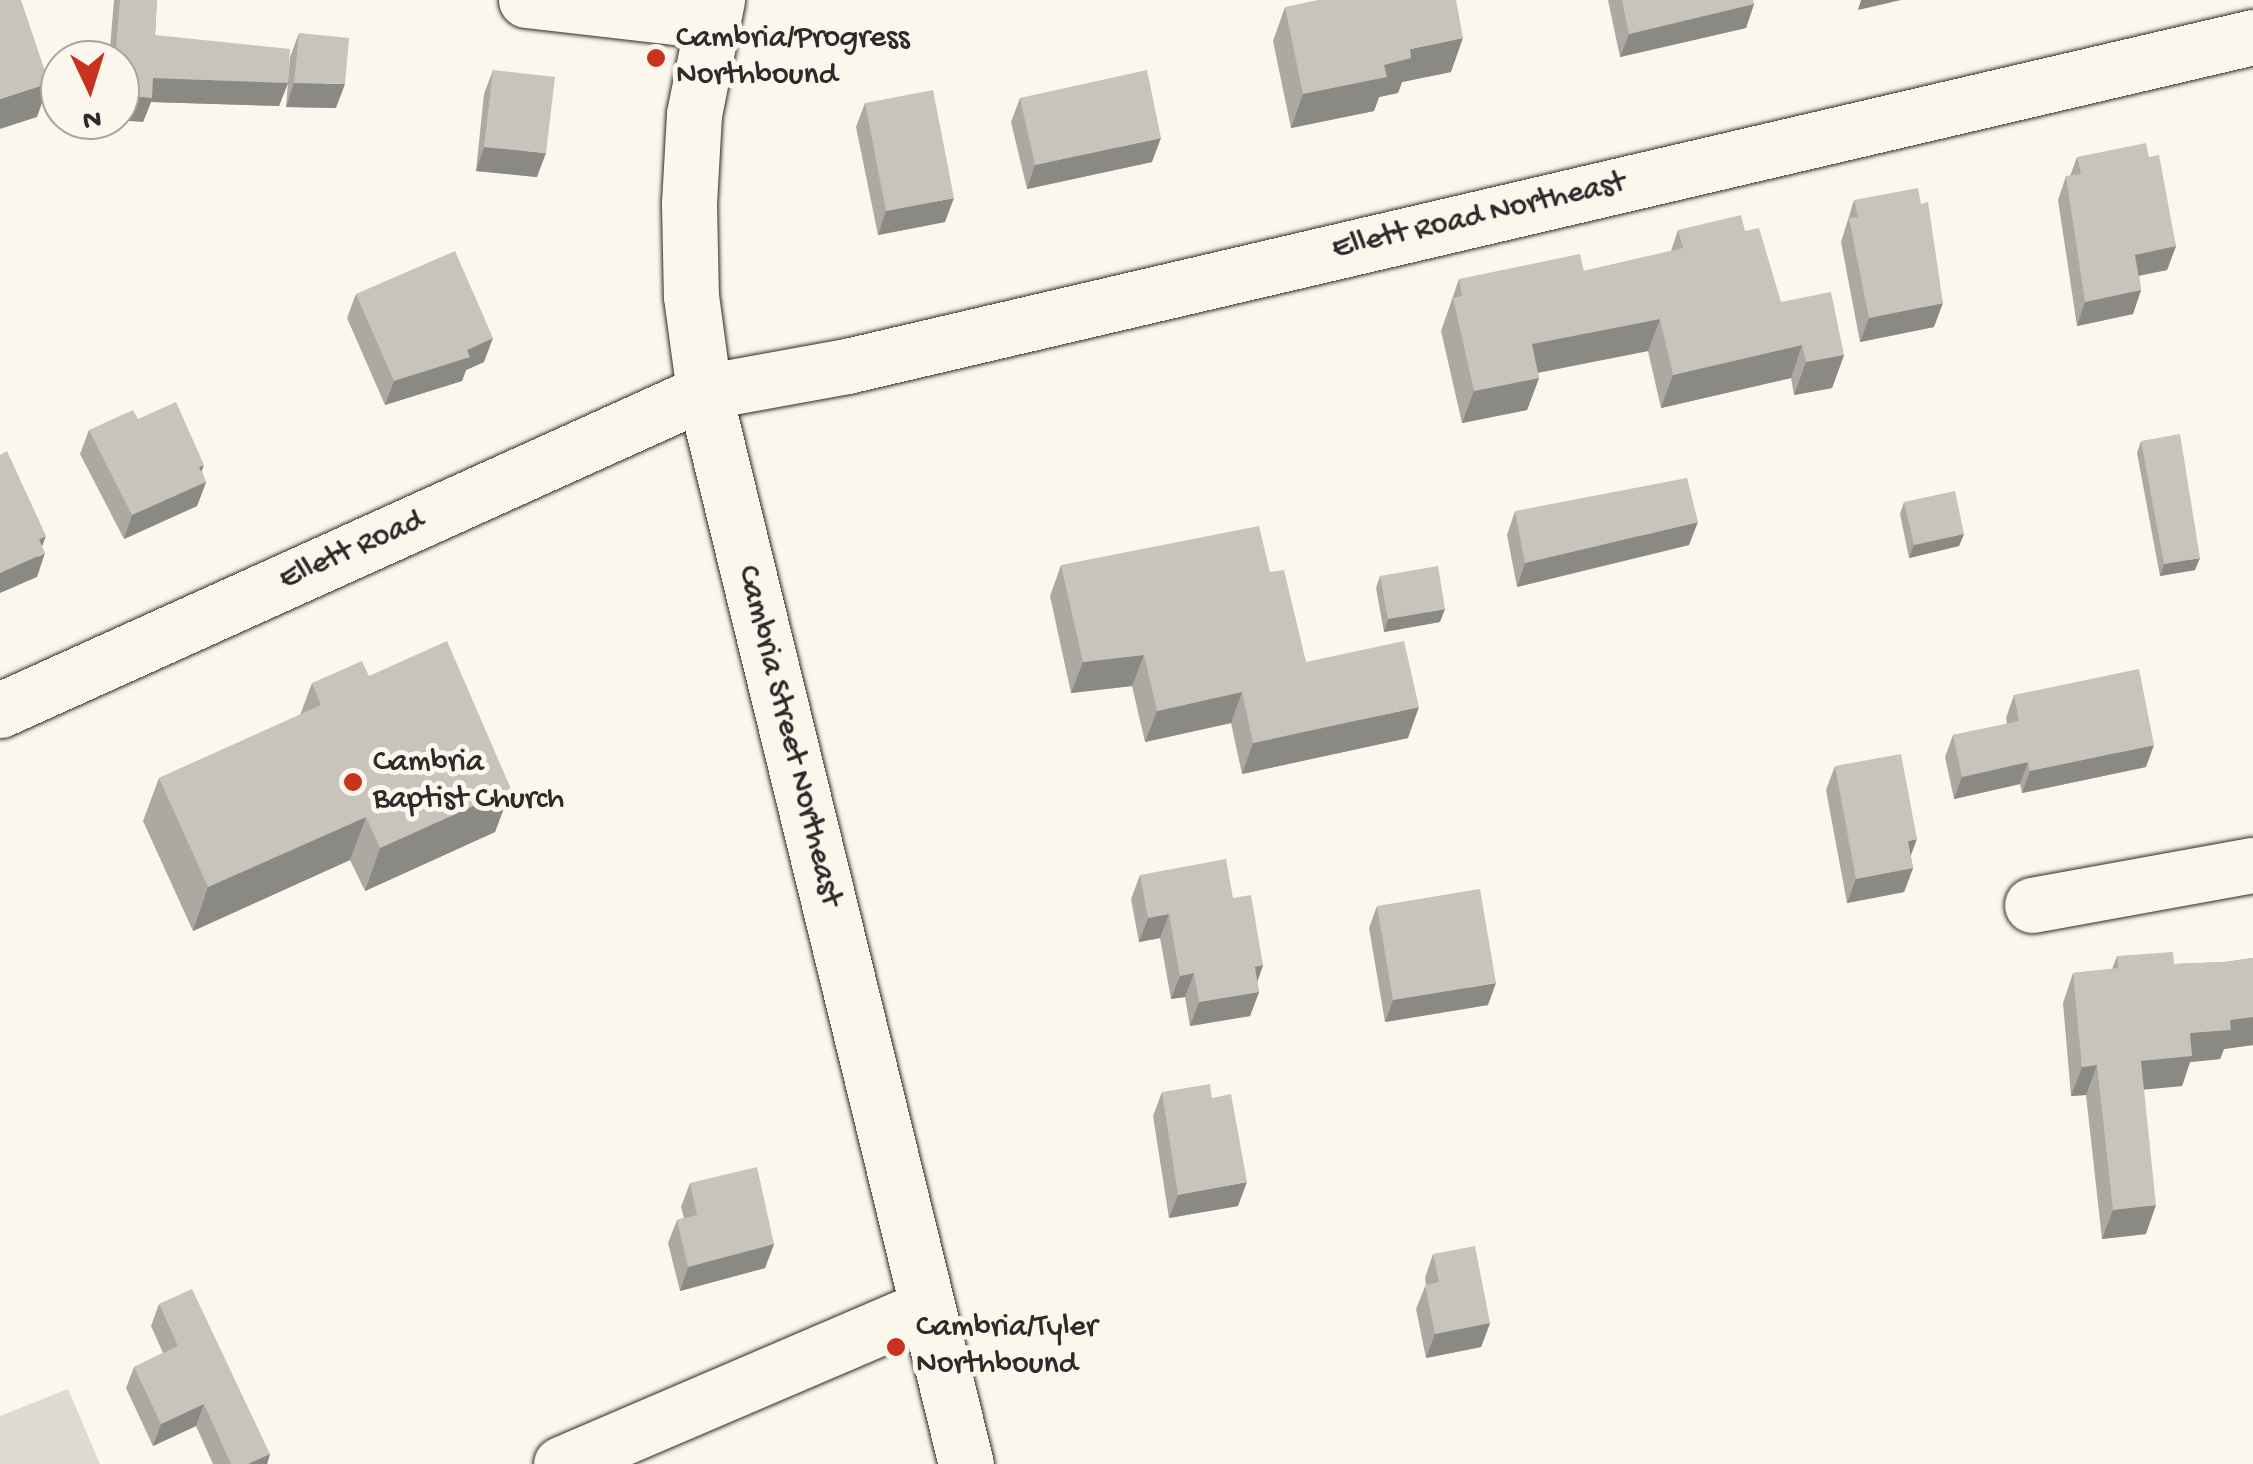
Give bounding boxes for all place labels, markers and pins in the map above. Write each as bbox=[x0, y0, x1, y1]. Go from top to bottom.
place label: Cambria/Progress Northbound bbox=[676, 21, 910, 96]
marker: Cambria/Progress Northbound bbox=[645, 47, 667, 69]
place label: Cambria Baptist Church bbox=[373, 745, 564, 820]
marker: Cambria Baptist Church bbox=[342, 771, 364, 793]
place label: Cambria/Tyler Northbound bbox=[916, 1310, 1097, 1385]
marker: Cambria/Tyler Northbound bbox=[885, 1336, 907, 1358]

